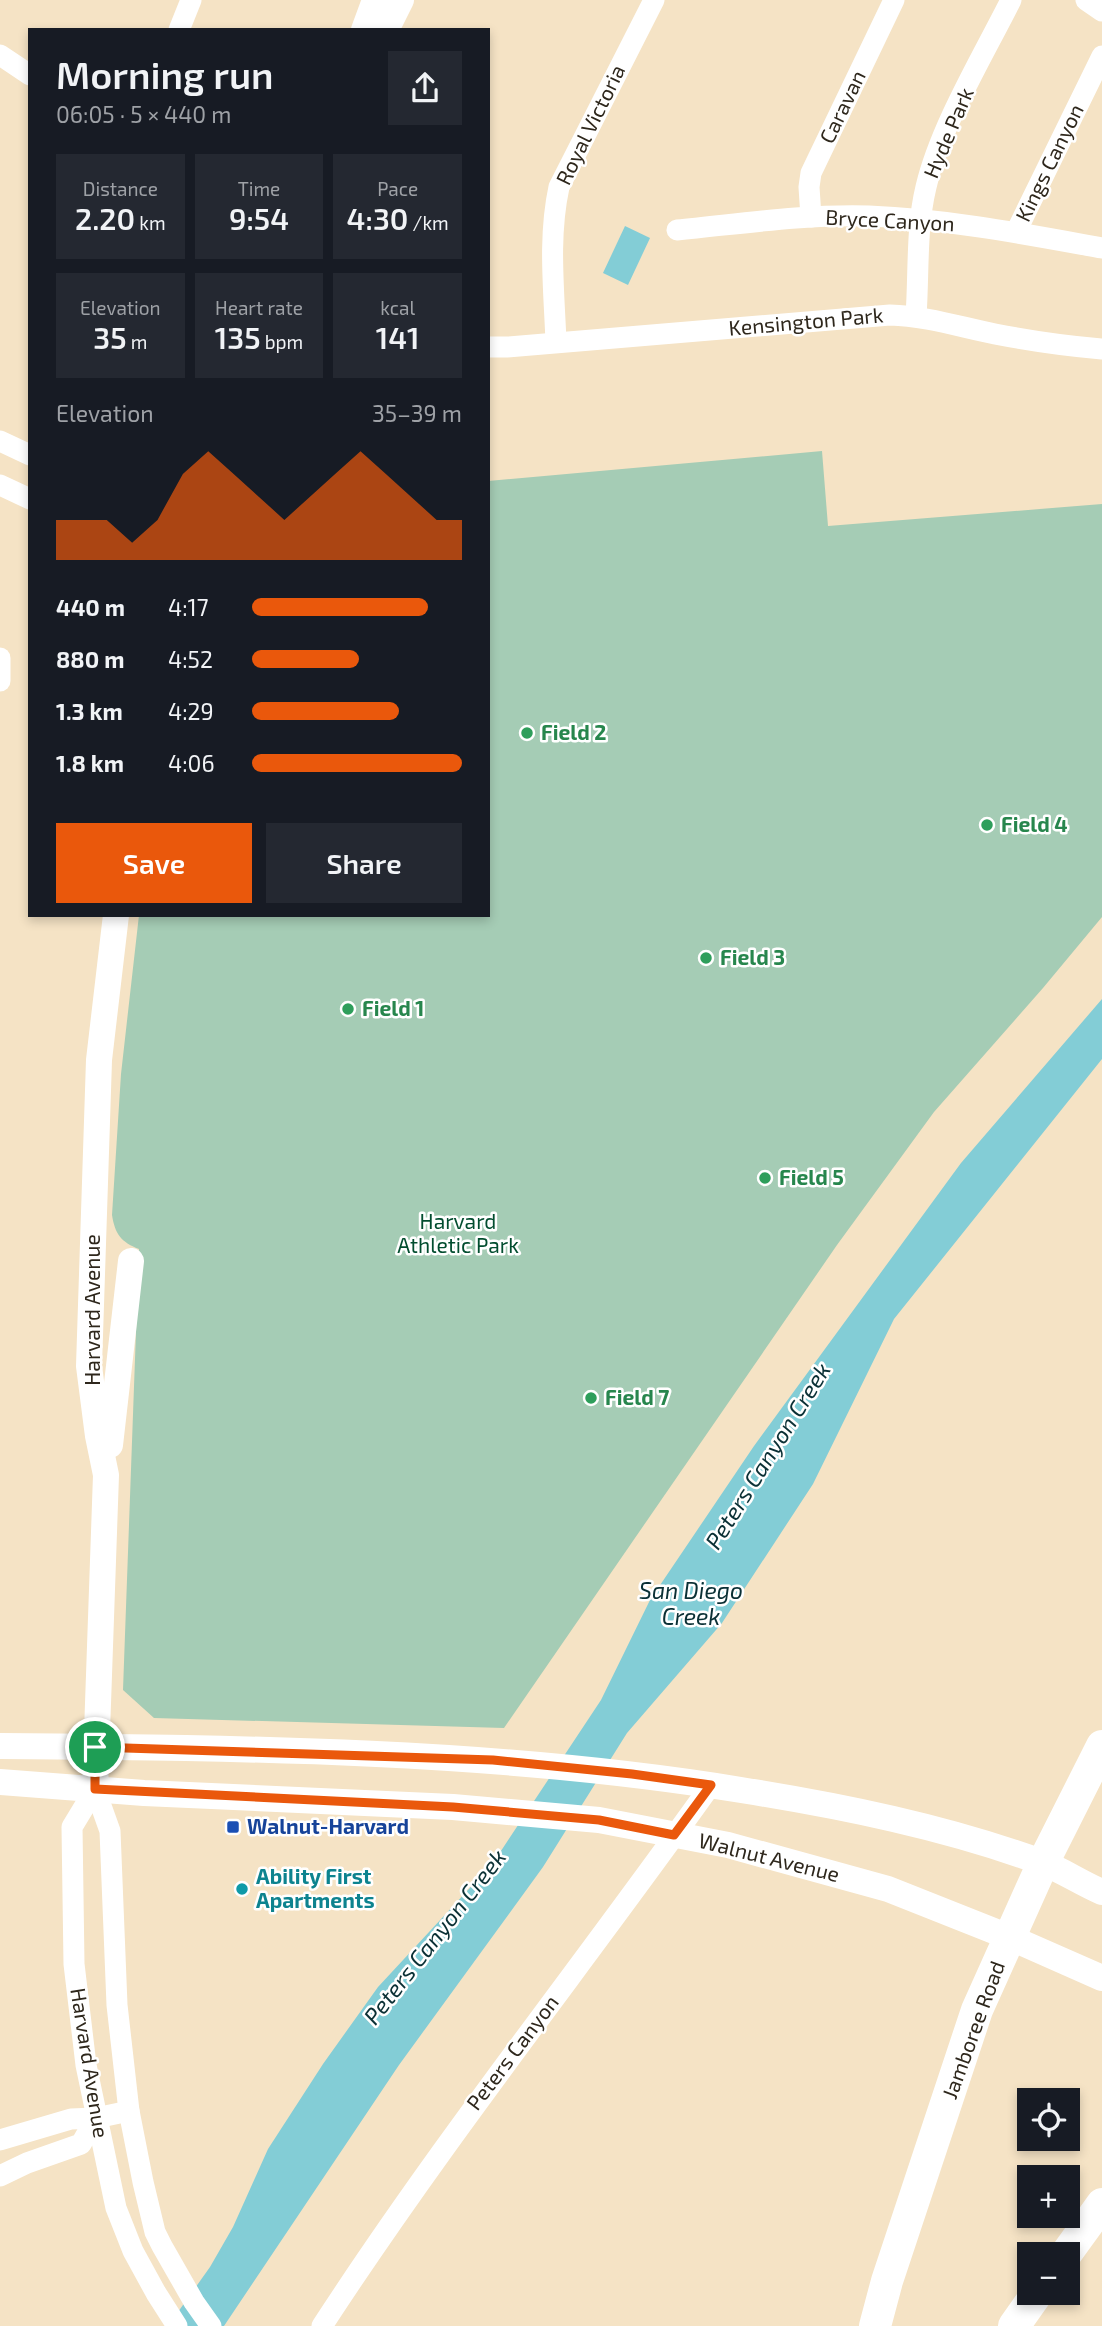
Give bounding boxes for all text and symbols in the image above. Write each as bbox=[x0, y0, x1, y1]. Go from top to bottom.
text: Morning run bbox=[56, 51, 274, 97]
button: share bbox=[388, 51, 462, 125]
street label: Royal Victoria bbox=[550, 60, 629, 188]
street label: Caravan bbox=[813, 66, 870, 147]
street label: Hyde Park bbox=[917, 83, 978, 181]
street label: Kings Canyon bbox=[1009, 99, 1088, 225]
text: 06:05 · 5 × 440 m bbox=[56, 100, 232, 128]
text: Distance bbox=[83, 177, 158, 200]
text: Time bbox=[238, 177, 280, 200]
text: Pace bbox=[377, 177, 418, 200]
text: 2.20 bbox=[75, 200, 135, 236]
text: 9:54 bbox=[229, 200, 289, 236]
text: 4:30 bbox=[347, 200, 408, 236]
street label: Bryce Canyon bbox=[825, 204, 955, 235]
text: km bbox=[135, 211, 166, 234]
text: /km bbox=[408, 211, 449, 234]
text: Elevation bbox=[80, 296, 161, 319]
text: Heart rate bbox=[215, 296, 303, 319]
text: kcal bbox=[380, 296, 415, 319]
street label: Kensington Park bbox=[727, 301, 885, 340]
text: 35 bbox=[93, 319, 126, 355]
text: 135 bbox=[215, 319, 261, 355]
text: 141 bbox=[376, 319, 420, 355]
text: m bbox=[126, 330, 147, 353]
text: bpm bbox=[261, 330, 303, 353]
text: Elevation bbox=[56, 399, 154, 427]
text: 35–39 m bbox=[372, 399, 462, 427]
text: 440 m bbox=[56, 593, 125, 621]
text: 4:17 bbox=[168, 593, 209, 621]
text: 880 m bbox=[56, 645, 124, 673]
text: 4:52 bbox=[168, 645, 213, 673]
text: 1.3 km bbox=[56, 697, 123, 725]
text: 4:29 bbox=[168, 697, 214, 725]
place label: Field 2 bbox=[541, 719, 607, 744]
marker: Field 2 bbox=[519, 725, 535, 741]
text: 1.8 km bbox=[56, 749, 124, 777]
text: 4:06 bbox=[168, 749, 215, 777]
place label: Field 4 bbox=[1001, 811, 1068, 836]
marker: Field 4 bbox=[979, 817, 995, 833]
button: Save bbox=[56, 823, 252, 903]
button: Share bbox=[266, 823, 462, 903]
place label: Field 3 bbox=[720, 944, 785, 969]
marker: Field 3 bbox=[698, 950, 714, 966]
place label: Field 1 bbox=[362, 995, 424, 1020]
marker: Field 1 bbox=[340, 1001, 356, 1017]
place label: Field 5 bbox=[779, 1164, 844, 1189]
marker: Field 5 bbox=[757, 1170, 773, 1186]
park label: Harvard Athletic Park bbox=[397, 1208, 519, 1257]
street label: Harvard Avenue bbox=[79, 1234, 104, 1386]
water label: Peters Canyon Creek bbox=[698, 1357, 836, 1554]
place label: Field 7 bbox=[605, 1384, 669, 1409]
marker: Field 7 bbox=[583, 1390, 599, 1406]
water label: San Diego Creek bbox=[639, 1576, 743, 1630]
pin bbox=[65, 1717, 125, 1777]
icon: arrive bbox=[76, 1728, 114, 1766]
place label: Walnut-Harvard bbox=[247, 1813, 409, 1838]
marker: Walnut-Harvard bbox=[225, 1819, 241, 1835]
street label: Walnut Avenue bbox=[696, 1827, 842, 1886]
water label: Peters Canyon Creek bbox=[357, 1843, 511, 2030]
place label: Ability First Apartments bbox=[256, 1863, 375, 1912]
marker: Ability First Apartments bbox=[234, 1881, 250, 1897]
street label: Jamboree Road bbox=[936, 1957, 1009, 2102]
street label: Harvard Avenue bbox=[66, 1986, 115, 2139]
street label: Peters Canyon bbox=[460, 1990, 563, 2114]
map controls bbox=[1017, 2088, 1080, 2305]
button: locate bbox=[1017, 2088, 1080, 2151]
button: + bbox=[1017, 2165, 1080, 2228]
button: − bbox=[1017, 2242, 1080, 2305]

